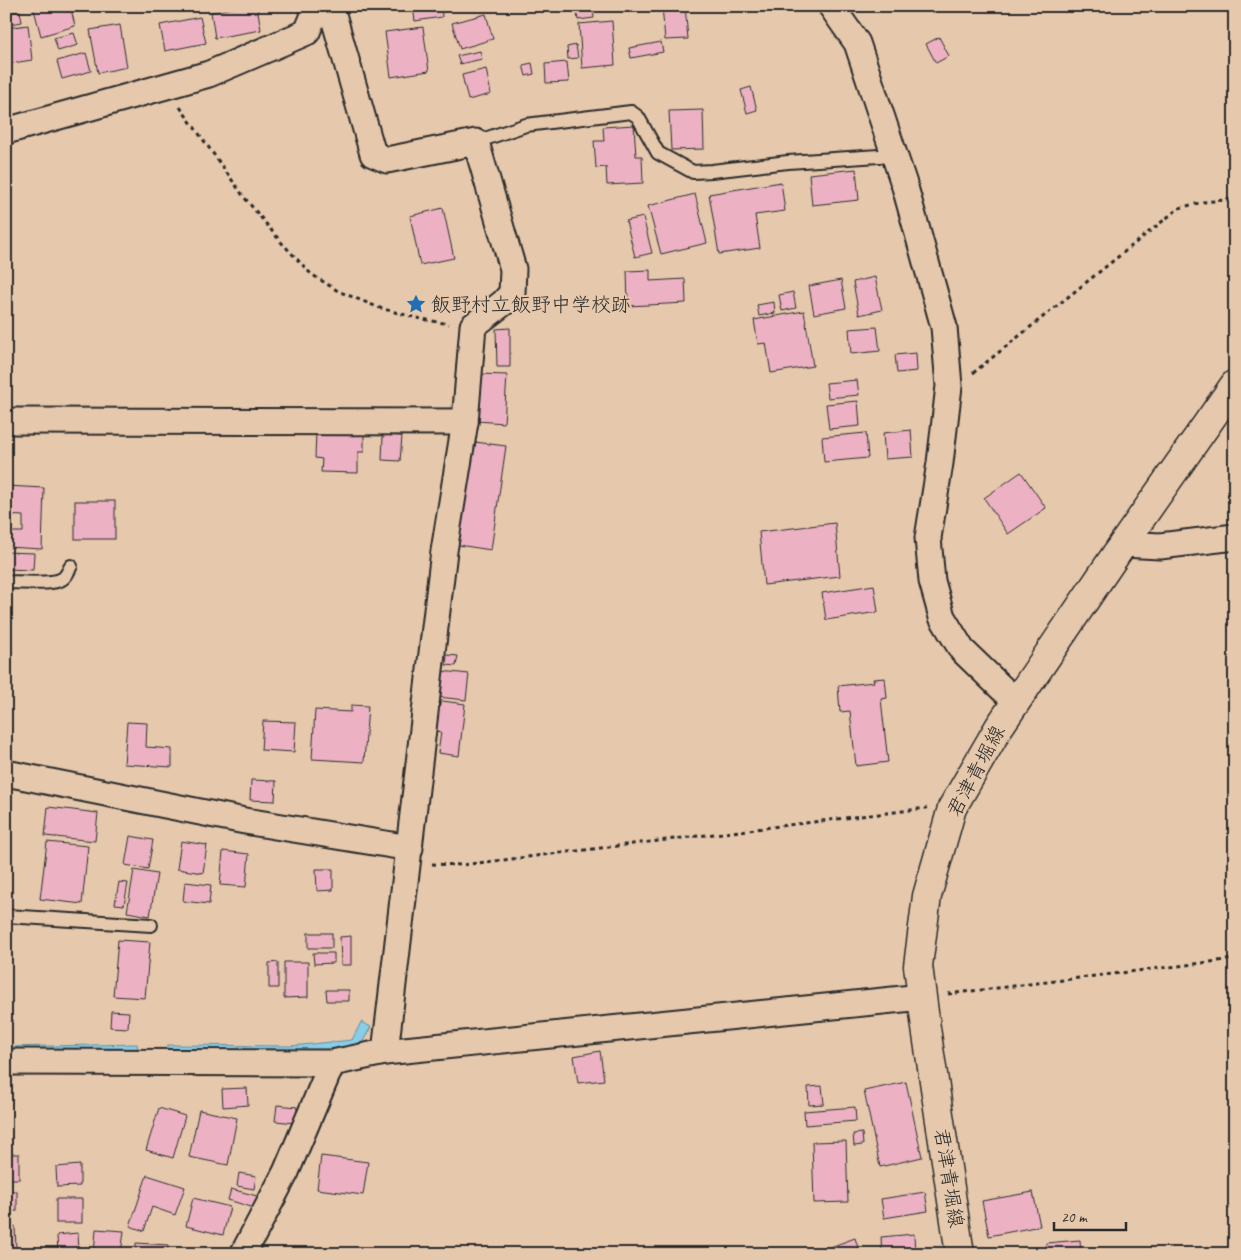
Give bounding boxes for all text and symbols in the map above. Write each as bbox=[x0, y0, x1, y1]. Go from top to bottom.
place label: 飯野村立飯野中学校跡 bbox=[431, 292, 631, 317]
place icon: 飯野村立飯野中学校跡 bbox=[405, 293, 427, 315]
street label: 君津青堀線 bbox=[941, 721, 1011, 821]
street label: 君津青堀線 bbox=[929, 1127, 969, 1229]
scale bar bbox=[1054, 1200, 1126, 1232]
text: 20 m bbox=[1061, 1208, 1088, 1227]

